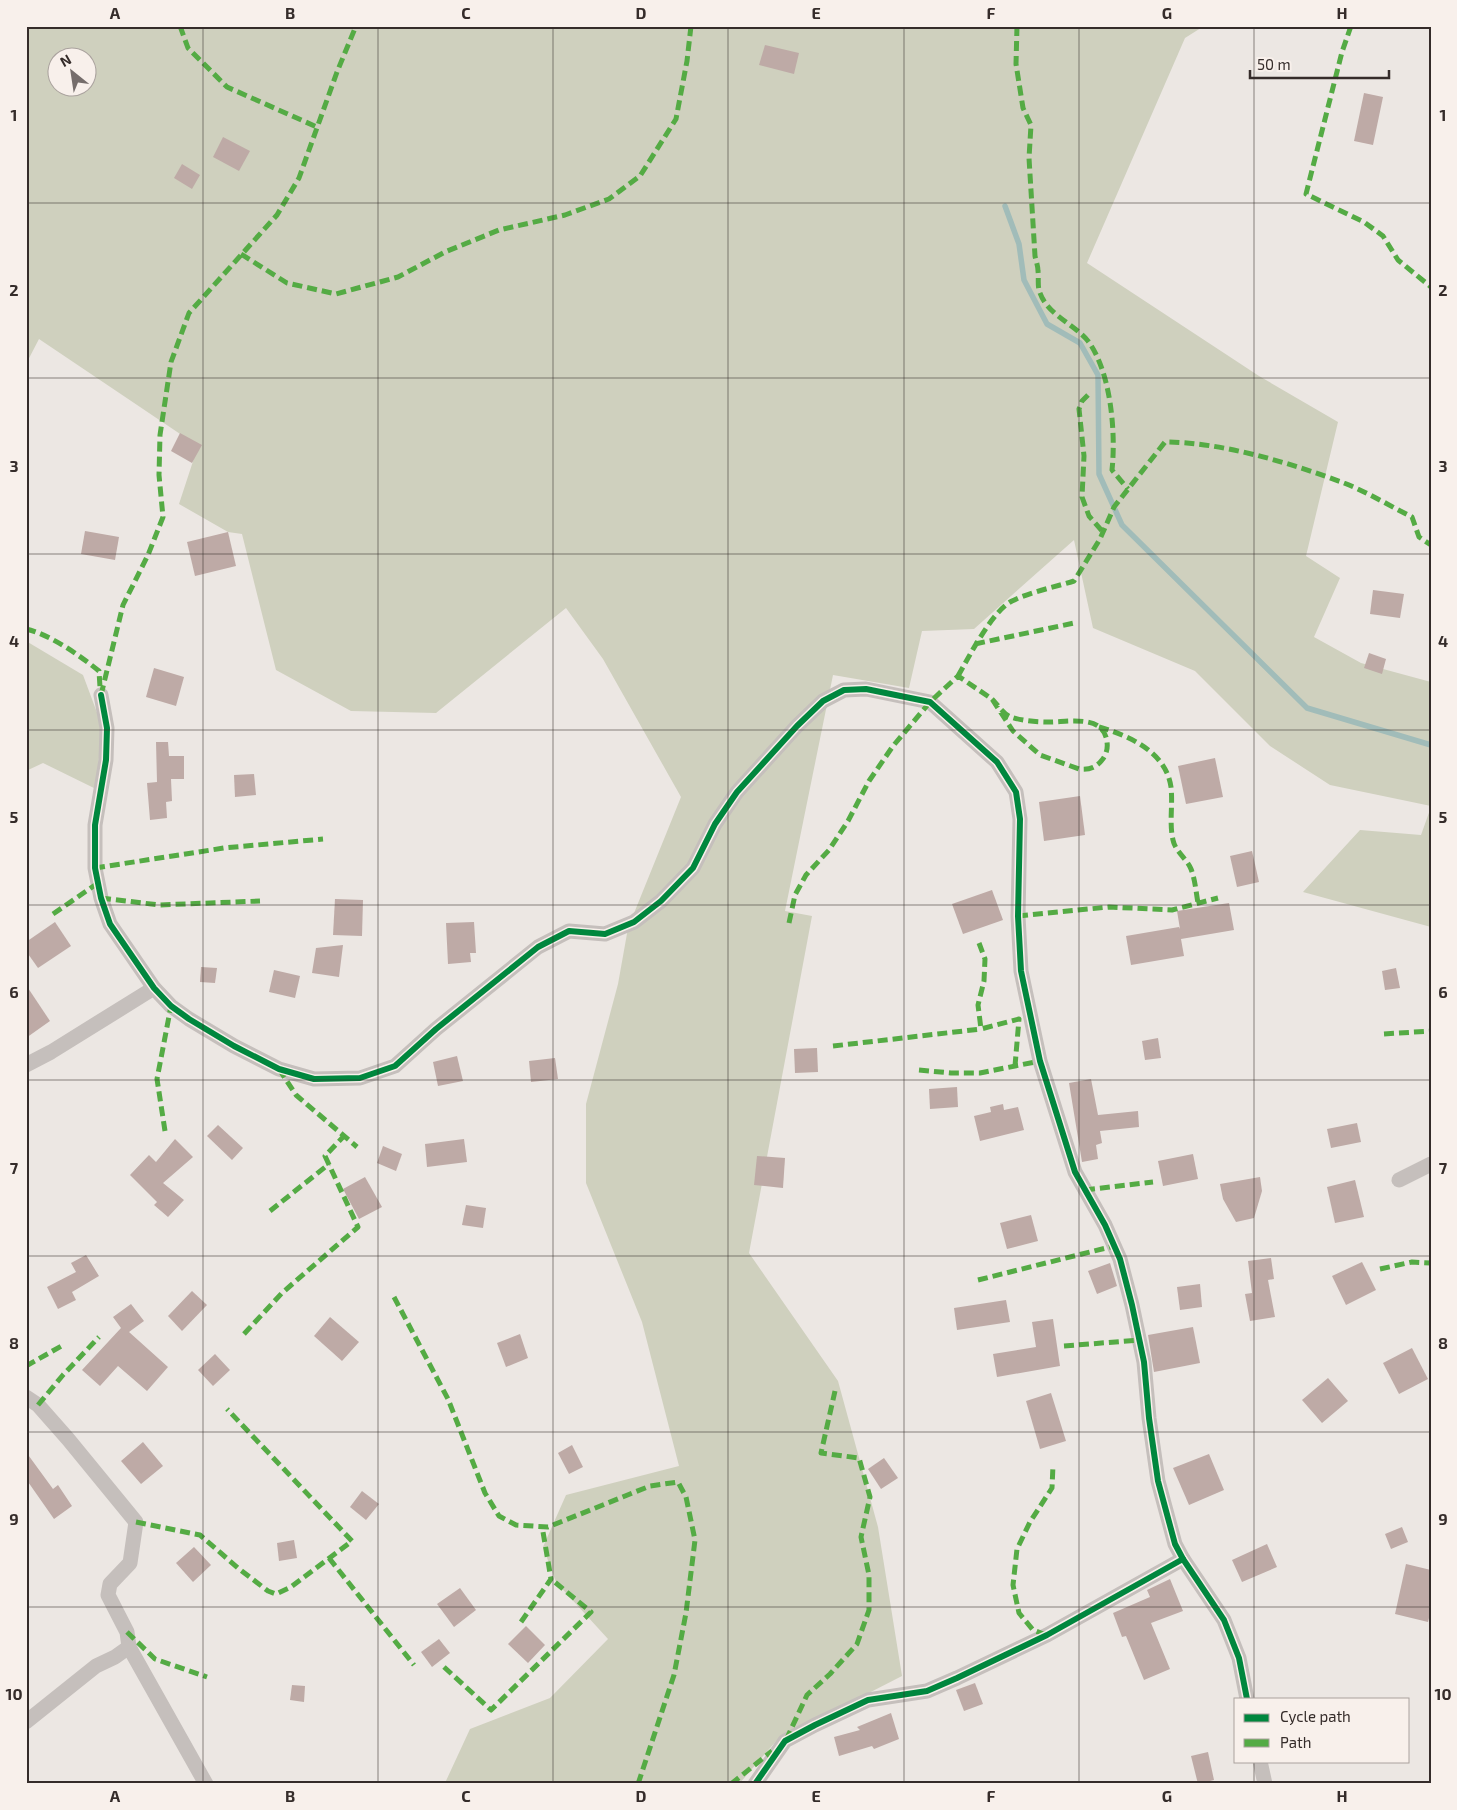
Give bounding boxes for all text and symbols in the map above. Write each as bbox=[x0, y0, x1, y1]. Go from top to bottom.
text: A bbox=[110, 3, 121, 22]
text: B bbox=[285, 3, 295, 22]
text: C bbox=[461, 3, 471, 22]
text: D bbox=[636, 3, 647, 22]
text: E bbox=[811, 3, 821, 22]
text: F bbox=[987, 3, 996, 22]
text: G bbox=[1162, 3, 1172, 22]
text: H bbox=[1336, 3, 1348, 22]
north arrow bbox=[48, 48, 98, 98]
scale bar bbox=[1250, 48, 1388, 80]
text: N bbox=[57, 50, 74, 70]
text: 50 m bbox=[1257, 55, 1291, 73]
text: 1 bbox=[11, 105, 17, 124]
text: 1 bbox=[1440, 105, 1446, 124]
text: 2 bbox=[9, 280, 19, 299]
text: 2 bbox=[1438, 280, 1448, 299]
text: 3 bbox=[9, 456, 19, 475]
text: 3 bbox=[1438, 456, 1448, 475]
text: 4 bbox=[9, 631, 19, 650]
text: 4 bbox=[1438, 631, 1448, 650]
text: 5 bbox=[10, 807, 19, 826]
text: 5 bbox=[1439, 807, 1448, 826]
text: 6 bbox=[9, 982, 19, 1001]
text: 6 bbox=[1438, 982, 1448, 1001]
text: 7 bbox=[10, 1158, 19, 1177]
text: 7 bbox=[1439, 1158, 1448, 1177]
text: 8 bbox=[9, 1333, 19, 1352]
text: 8 bbox=[1438, 1333, 1448, 1352]
text: 9 bbox=[9, 1509, 19, 1528]
text: 9 bbox=[1438, 1509, 1448, 1528]
text: 10 bbox=[5, 1684, 23, 1703]
text: 10 bbox=[1434, 1684, 1452, 1703]
legend bbox=[1234, 1698, 1410, 1762]
text: Cycle path bbox=[1280, 1707, 1351, 1725]
text: Path bbox=[1280, 1733, 1311, 1751]
text: A bbox=[110, 1786, 121, 1805]
text: B bbox=[285, 1786, 295, 1805]
text: C bbox=[461, 1786, 471, 1805]
text: D bbox=[636, 1786, 647, 1805]
text: E bbox=[811, 1786, 821, 1805]
text: F bbox=[987, 1786, 996, 1805]
text: G bbox=[1162, 1786, 1172, 1805]
text: H bbox=[1336, 1786, 1348, 1805]

